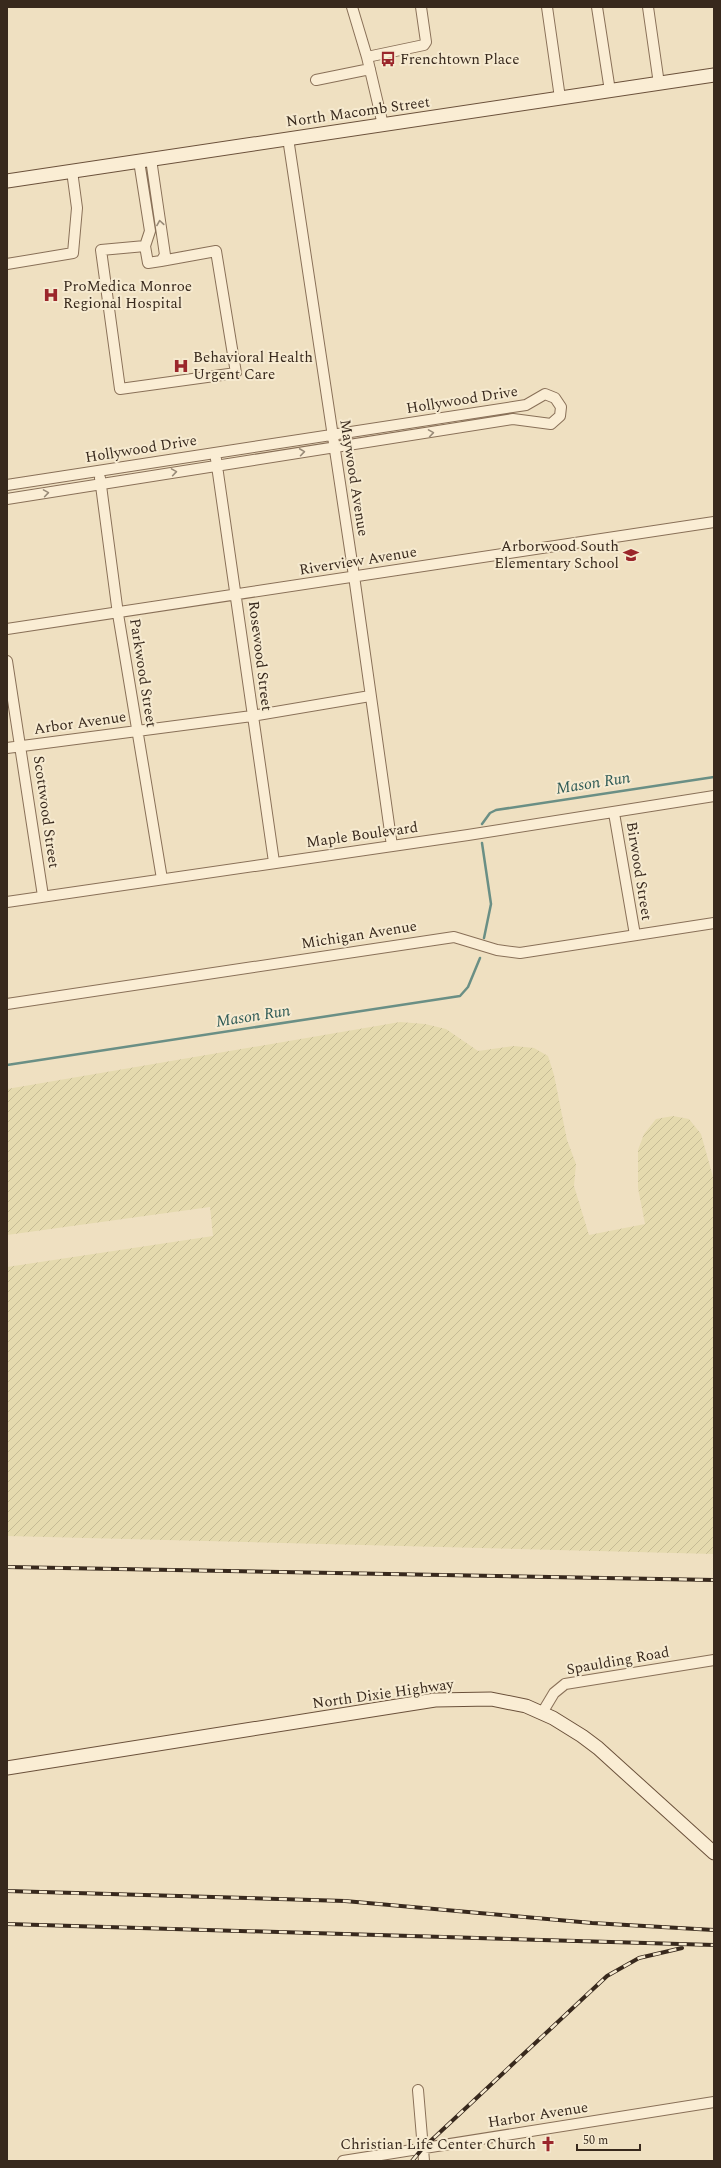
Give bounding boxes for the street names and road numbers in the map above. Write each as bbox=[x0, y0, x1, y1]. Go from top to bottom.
street label: North Macomb Street bbox=[285, 91, 431, 133]
street label: Hollywood Drive bbox=[404, 380, 520, 420]
street label: Maywood Avenue bbox=[333, 418, 375, 538]
street label: Hollywood Drive bbox=[83, 429, 199, 469]
street label: Riverview Avenue bbox=[298, 540, 418, 582]
street label: Rosewood Street bbox=[242, 600, 278, 712]
street label: Parkwood Street bbox=[123, 617, 163, 729]
street label: Arbor Avenue bbox=[32, 705, 128, 741]
street label: Scottwood Street bbox=[27, 754, 65, 870]
street label: Maple Boulevard bbox=[305, 816, 419, 854]
street label: Birwood Street bbox=[620, 820, 658, 922]
street label: Michigan Avenue bbox=[299, 914, 419, 956]
street label: Spaulding Road bbox=[565, 1641, 671, 1681]
street label: North Dixie Highway bbox=[311, 1673, 456, 1715]
street label: Harbor Avenue bbox=[486, 2096, 590, 2134]

